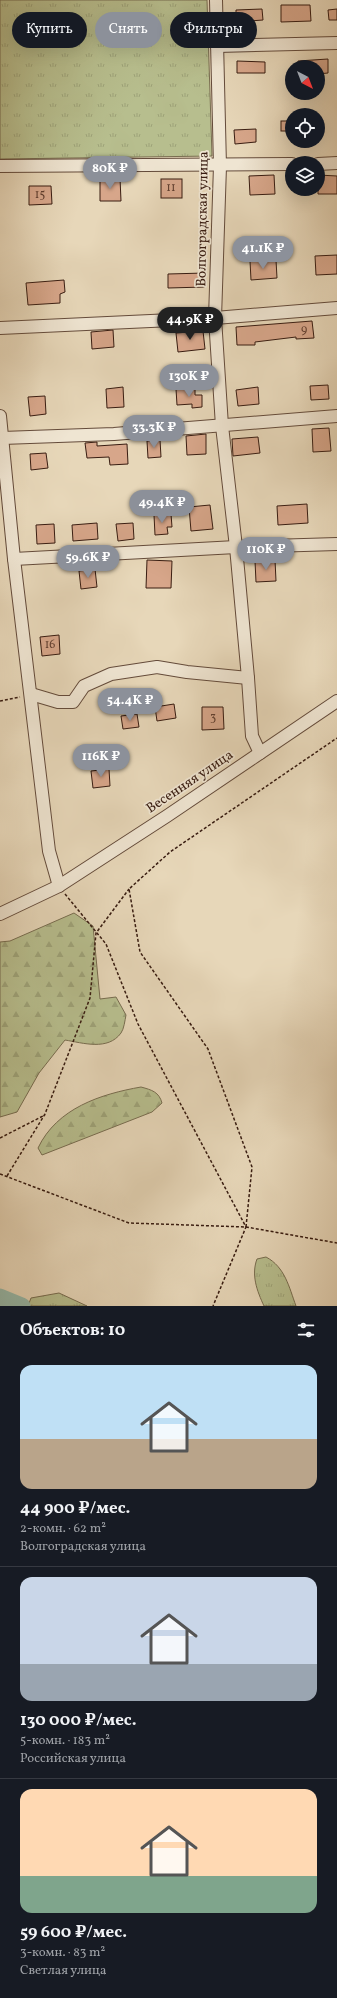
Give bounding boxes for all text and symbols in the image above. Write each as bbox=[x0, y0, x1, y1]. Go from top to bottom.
chip: Купить bbox=[12, 12, 87, 48]
chip: Снять bbox=[95, 12, 162, 48]
chip: Фильтры bbox=[170, 12, 257, 48]
north arrow bbox=[285, 60, 325, 100]
map controls bbox=[285, 60, 325, 196]
button: locate bbox=[285, 108, 325, 148]
street label: Волгоградская улица bbox=[192, 151, 214, 287]
pin: 80K ₽ bbox=[82, 156, 138, 190]
button: layers bbox=[285, 156, 325, 196]
text: 80K ₽ bbox=[92, 160, 128, 178]
house number: 11 bbox=[166, 180, 176, 196]
house number: 15 bbox=[35, 187, 45, 203]
pin: 41.1K ₽ bbox=[226, 236, 300, 270]
text: 41.1K ₽ bbox=[242, 240, 284, 258]
pin: 44.9K ₽ bbox=[153, 307, 227, 341]
text: 44.9K ₽ bbox=[166, 311, 214, 329]
house number: 9 bbox=[301, 322, 307, 338]
pin: 130K ₽ bbox=[156, 364, 222, 398]
text: 130K ₽ bbox=[169, 368, 209, 386]
pin: 33.3K ₽ bbox=[117, 415, 191, 449]
text: 33.3K ₽ bbox=[132, 419, 176, 437]
pin: 49.4K ₽ bbox=[125, 490, 199, 524]
text: 49.4K ₽ bbox=[138, 494, 186, 512]
pin: 110K ₽ bbox=[233, 537, 299, 571]
text: 110K ₽ bbox=[246, 541, 286, 559]
pin: 59.6K ₽ bbox=[51, 545, 125, 579]
text: 59.6K ₽ bbox=[65, 549, 111, 567]
house number: 16 bbox=[45, 637, 55, 653]
pin: 54.4K ₽ bbox=[93, 688, 167, 722]
text: 54.4K ₽ bbox=[107, 692, 153, 710]
house number: 3 bbox=[210, 710, 216, 726]
pin: 116K ₽ bbox=[68, 744, 134, 778]
street label: Весенняя улица bbox=[143, 746, 237, 818]
text: 116K ₽ bbox=[82, 748, 120, 766]
text: Объектов: 10 bbox=[20, 1319, 125, 1342]
icon: filters bbox=[295, 1319, 317, 1341]
icon: home bbox=[133, 1391, 205, 1463]
text: 44 900 ₽/мес. bbox=[20, 1497, 130, 1520]
text: 2-комн. · 62 m² bbox=[20, 1520, 106, 1538]
text: Волгоградская улица bbox=[20, 1538, 146, 1556]
icon: home bbox=[133, 1603, 205, 1675]
text: 130 000 ₽/мес. bbox=[20, 1709, 137, 1732]
text: 5-комн. · 183 m² bbox=[20, 1732, 110, 1750]
text: Российская улица bbox=[20, 1750, 126, 1768]
icon: home bbox=[133, 1815, 205, 1887]
text: 59 600 ₽/мес. bbox=[20, 1921, 127, 1944]
text: 3-комн. · 83 m² bbox=[20, 1944, 105, 1962]
text: Светлая улица bbox=[20, 1962, 106, 1980]

